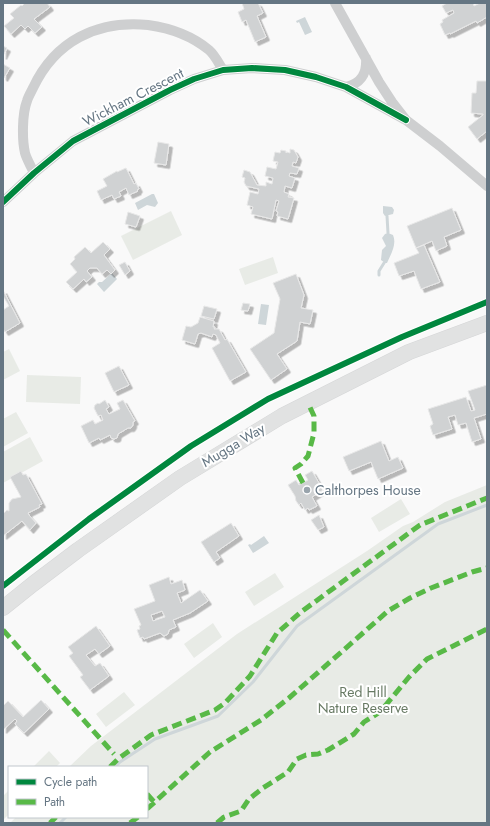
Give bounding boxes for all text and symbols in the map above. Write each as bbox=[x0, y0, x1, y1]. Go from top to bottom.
street label: Wickham Crescent bbox=[79, 63, 188, 131]
street label: Mugga Way bbox=[197, 418, 269, 472]
place label: Calthorpes House bbox=[315, 480, 421, 500]
marker: Calthorpes House bbox=[302, 485, 312, 495]
park label: Red Hill Nature Reserve bbox=[318, 682, 408, 718]
legend bbox=[8, 766, 148, 818]
text: Cycle path bbox=[44, 773, 97, 791]
text: Path bbox=[44, 793, 65, 811]

